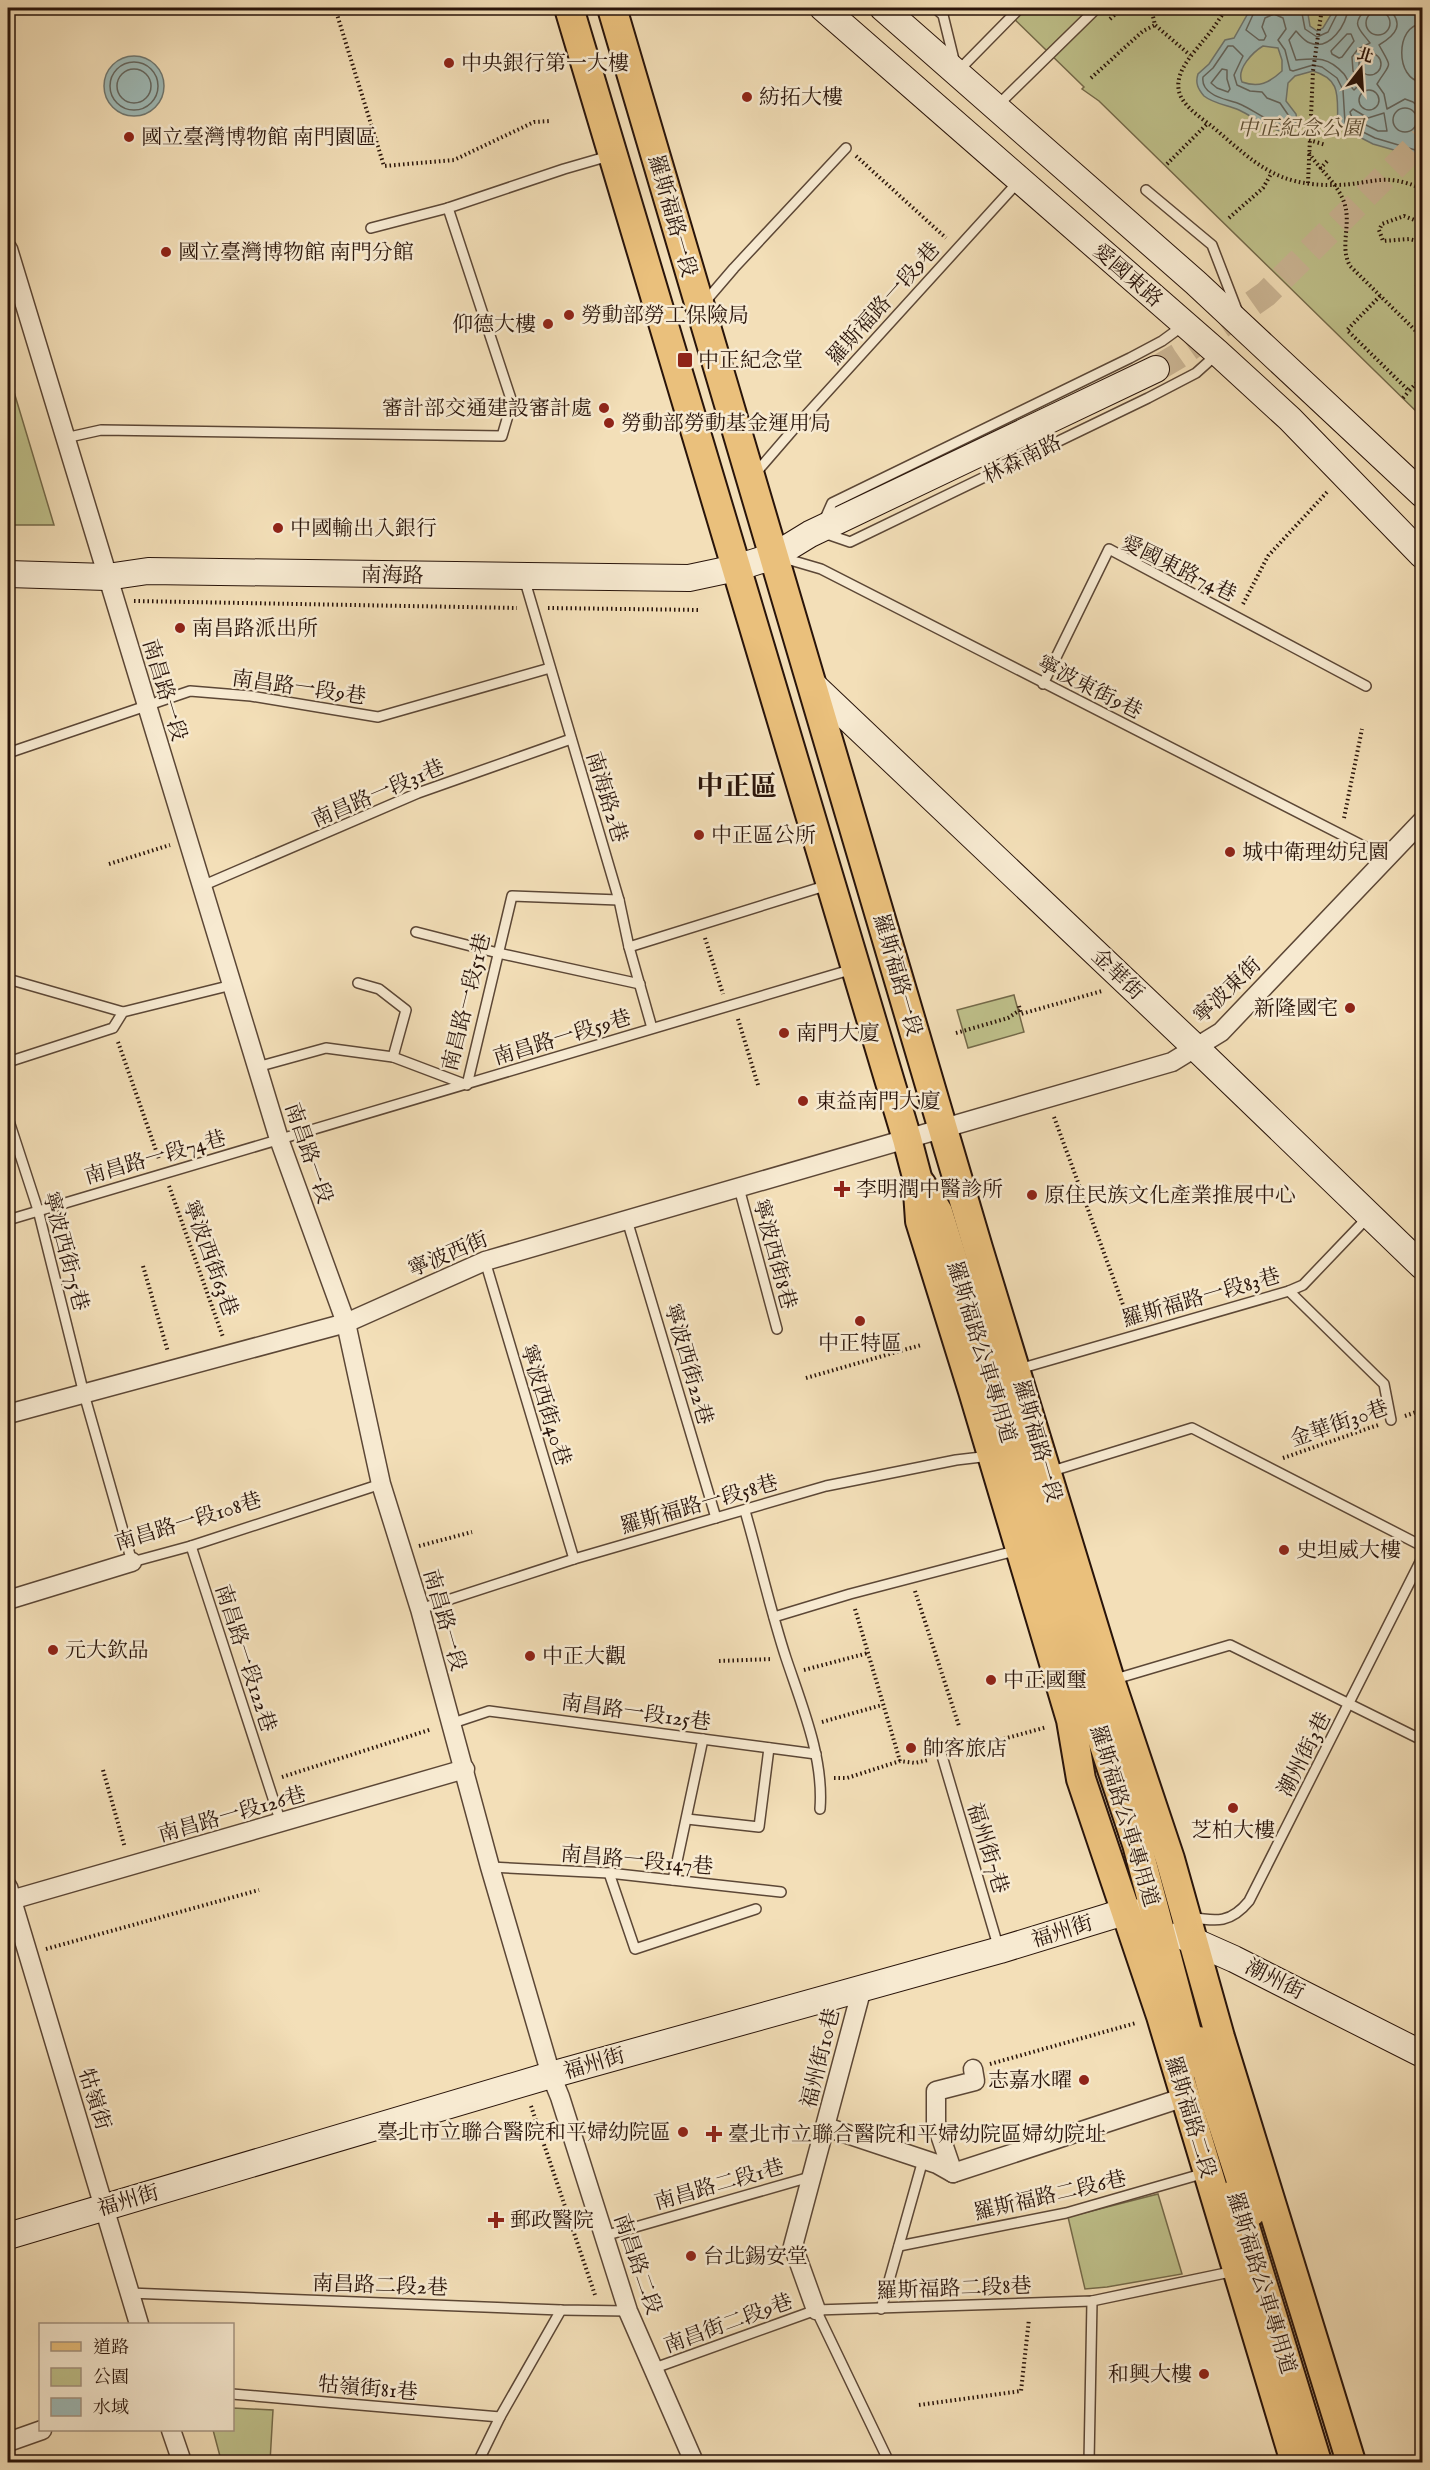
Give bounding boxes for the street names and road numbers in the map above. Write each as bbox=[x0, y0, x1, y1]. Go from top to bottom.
street label: 羅斯福路一段 bbox=[641, 152, 702, 281]
street label: 羅斯福路一段9巷 bbox=[822, 237, 946, 371]
street label: 愛國東路 bbox=[1086, 238, 1168, 314]
street label: 林森南路 bbox=[979, 430, 1066, 491]
street label: 愛國東路74巷 bbox=[1116, 530, 1240, 609]
street label: 南海路 bbox=[360, 562, 424, 591]
street label: 南昌路一段 bbox=[135, 636, 192, 745]
street label: 寧波東街9巷 bbox=[1032, 650, 1146, 726]
street label: 南昌路一段9巷 bbox=[230, 666, 368, 711]
street label: 南海路2巷 bbox=[579, 749, 632, 846]
street label: 南昌路一段31巷 bbox=[308, 754, 449, 834]
street label: 羅斯福路一段 bbox=[866, 911, 927, 1040]
street label: 南昌路一段51巷 bbox=[437, 930, 498, 1074]
street label: 金華街 bbox=[1085, 943, 1149, 1007]
street label: 寧波東街 bbox=[1188, 952, 1268, 1030]
street label: 南昌路一段59巷 bbox=[490, 1005, 635, 1072]
street label: 南昌路一段 bbox=[278, 1099, 337, 1208]
street label: 南昌路一段74巷 bbox=[81, 1125, 229, 1192]
street label: 寧波西街75巷 bbox=[36, 1189, 93, 1314]
street label: 寧波西街8巷 bbox=[746, 1196, 801, 1313]
street label: 寧波西街63巷 bbox=[176, 1197, 243, 1320]
street label: 寧波西街 bbox=[405, 1227, 493, 1284]
street label: 羅斯福路公車專用道 bbox=[940, 1258, 1021, 1447]
street label: 羅斯福路一段83巷 bbox=[1119, 1263, 1284, 1334]
street label: 寧波西街22巷 bbox=[657, 1301, 718, 1428]
street label: 寧波西街40巷 bbox=[513, 1341, 576, 1469]
street label: 羅斯福路一段 bbox=[1006, 1377, 1067, 1506]
street label: 金華街30巷 bbox=[1287, 1395, 1392, 1454]
street label: 羅斯福路一段58巷 bbox=[617, 1470, 781, 1541]
street label: 南昌路一段108巷 bbox=[112, 1487, 265, 1558]
street label: 南昌路一段 bbox=[416, 1566, 471, 1675]
street label: 南昌路一段122巷 bbox=[208, 1581, 281, 1736]
street label: 南昌路一段125巷 bbox=[559, 1690, 713, 1737]
street label: 潮州街3巷 bbox=[1272, 1708, 1338, 1802]
street label: 羅斯福路公車專用道 bbox=[1083, 1722, 1164, 1911]
street label: 南昌路一段126巷 bbox=[155, 1781, 309, 1849]
street label: 福州街7巷 bbox=[960, 1800, 1013, 1897]
street label: 南昌路一段147巷 bbox=[559, 1841, 714, 1882]
street label: 福州街 bbox=[1028, 1910, 1097, 1955]
street label: 潮州街 bbox=[1240, 1954, 1309, 2007]
street label: 福州街10巷 bbox=[796, 2006, 847, 2111]
street label: 福州街 bbox=[560, 2043, 628, 2086]
street label: 羅斯福路二段 bbox=[1158, 2053, 1221, 2182]
street label: 牯嶺街 bbox=[71, 2065, 116, 2134]
street label: 南昌路二段1巷 bbox=[651, 2154, 787, 2217]
street label: 羅斯福路二段6巷 bbox=[971, 2166, 1129, 2227]
street label: 福州街 bbox=[94, 2180, 162, 2223]
street label: 羅斯福路公車專用道 bbox=[1220, 2189, 1301, 2378]
street label: 南昌路二段 bbox=[607, 2210, 666, 2319]
street label: 南昌路二段2巷 bbox=[312, 2271, 448, 2302]
street label: 羅斯福路二段8巷 bbox=[876, 2273, 1032, 2306]
street label: 南昌街二段9巷 bbox=[660, 2289, 797, 2360]
street label: 牯嶺街81巷 bbox=[317, 2372, 419, 2407]

